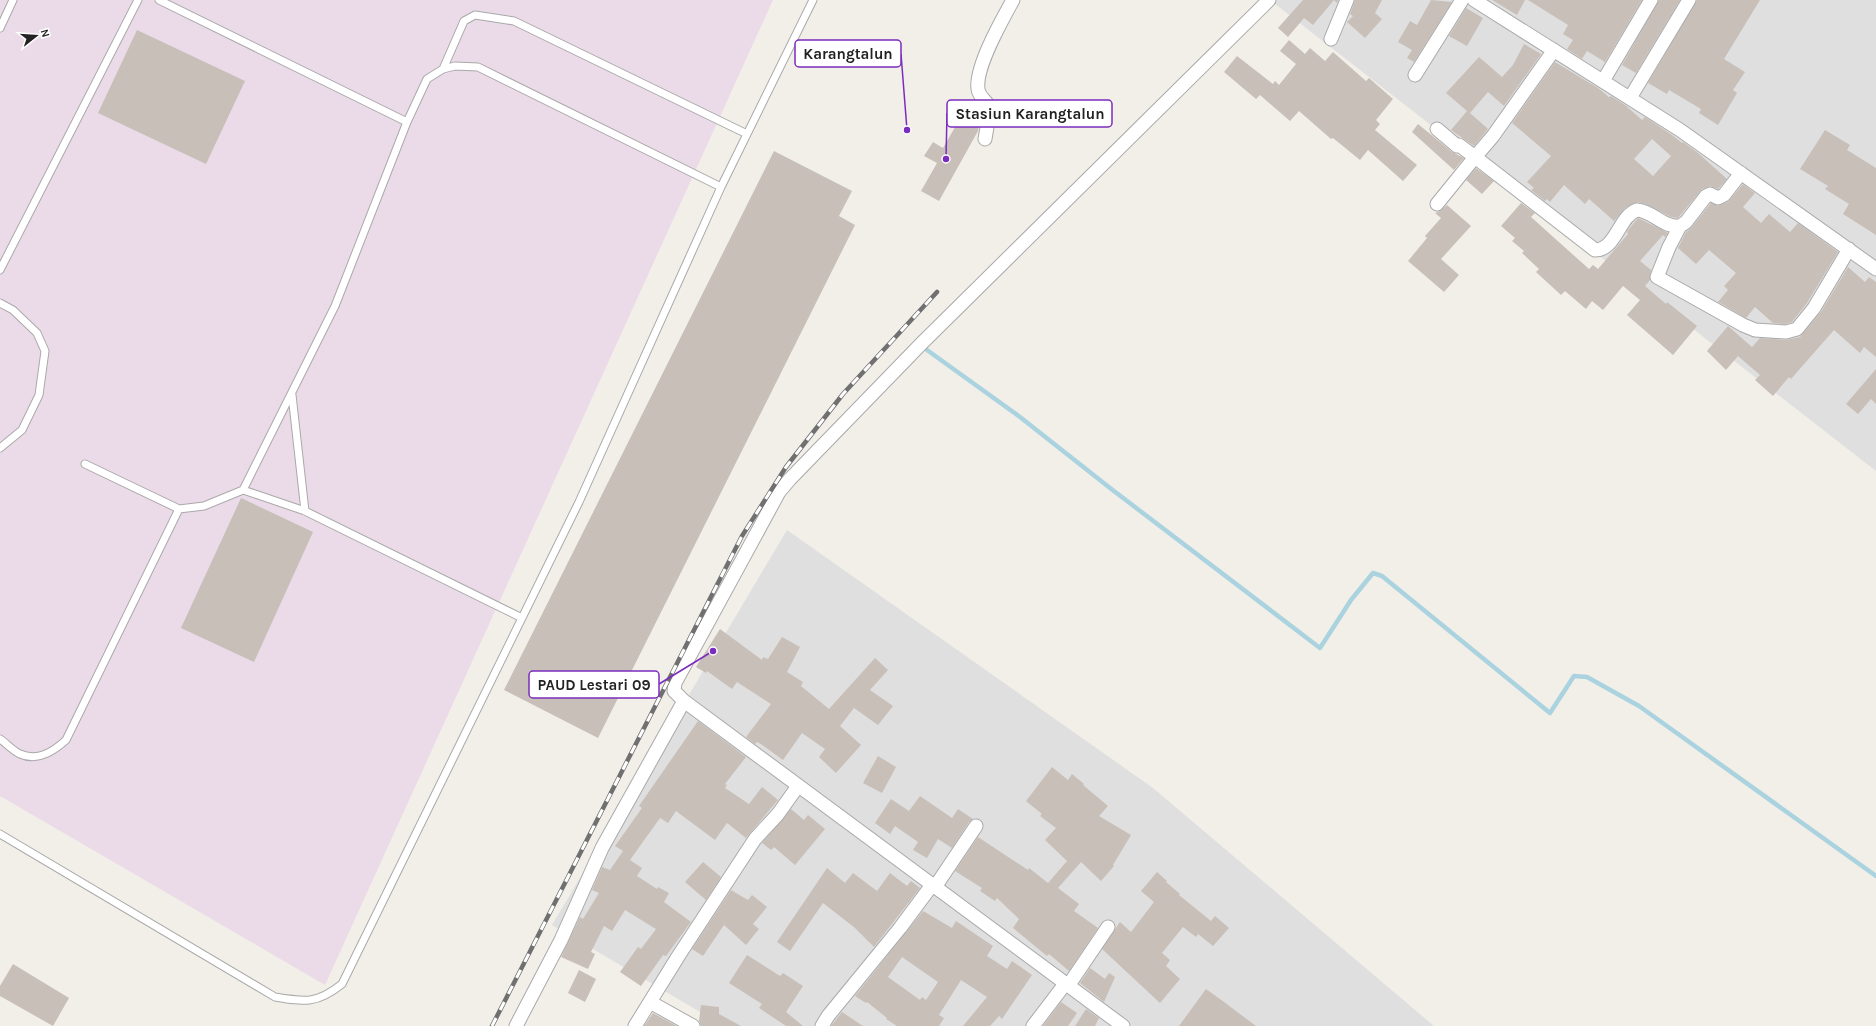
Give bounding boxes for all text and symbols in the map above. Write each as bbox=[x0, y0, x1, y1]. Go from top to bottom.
north arrow bbox=[16, 16, 56, 56]
text: N bbox=[38, 28, 52, 39]
callout: Karangtalun bbox=[795, 40, 901, 67]
text: Karangtalun bbox=[803, 45, 893, 63]
callout: Stasiun Karangtalun bbox=[947, 100, 1112, 127]
text: Stasiun Karangtalun bbox=[956, 105, 1104, 123]
callout: PAUD Lestari 09 bbox=[529, 671, 659, 698]
text: PAUD Lestari 09 bbox=[537, 676, 651, 694]

